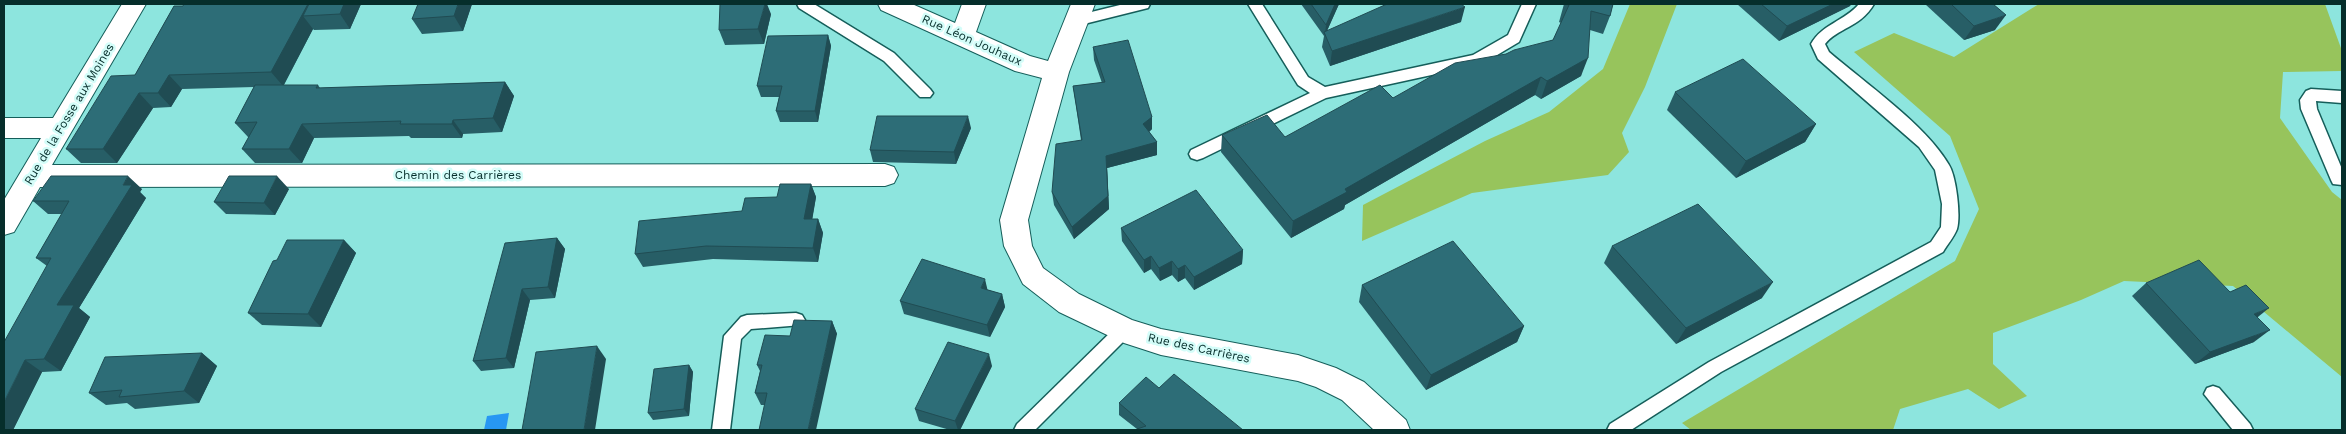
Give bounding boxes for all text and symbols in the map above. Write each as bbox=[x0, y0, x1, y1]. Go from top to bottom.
street label: Rue Léon Jouhaux bbox=[920, 12, 1024, 68]
street label: Rue de la Fosse aux Moines bbox=[21, 41, 117, 187]
street label: Chemin des Carrières bbox=[395, 168, 521, 182]
street label: Rue des Carrières bbox=[1147, 330, 1251, 366]

